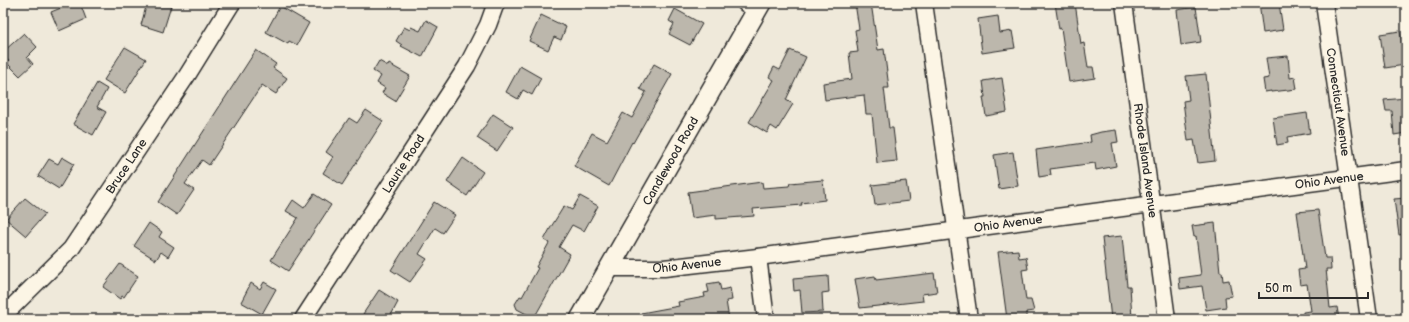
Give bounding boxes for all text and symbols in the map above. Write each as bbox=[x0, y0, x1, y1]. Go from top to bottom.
street label: Connecticut Avenue bbox=[1322, 47, 1353, 157]
street label: Rhode Island Avenue bbox=[1130, 102, 1160, 219]
street label: Candlewood Road bbox=[640, 114, 702, 208]
street label: Laurie Road bbox=[380, 132, 429, 196]
street label: Bruce Lane bbox=[103, 136, 151, 197]
street label: Ohio Avenue bbox=[1294, 169, 1364, 193]
street label: Ohio Avenue bbox=[973, 212, 1043, 236]
street label: Ohio Avenue bbox=[652, 254, 722, 276]
scale bar bbox=[1259, 274, 1368, 300]
text: 50 m bbox=[1265, 281, 1292, 296]

